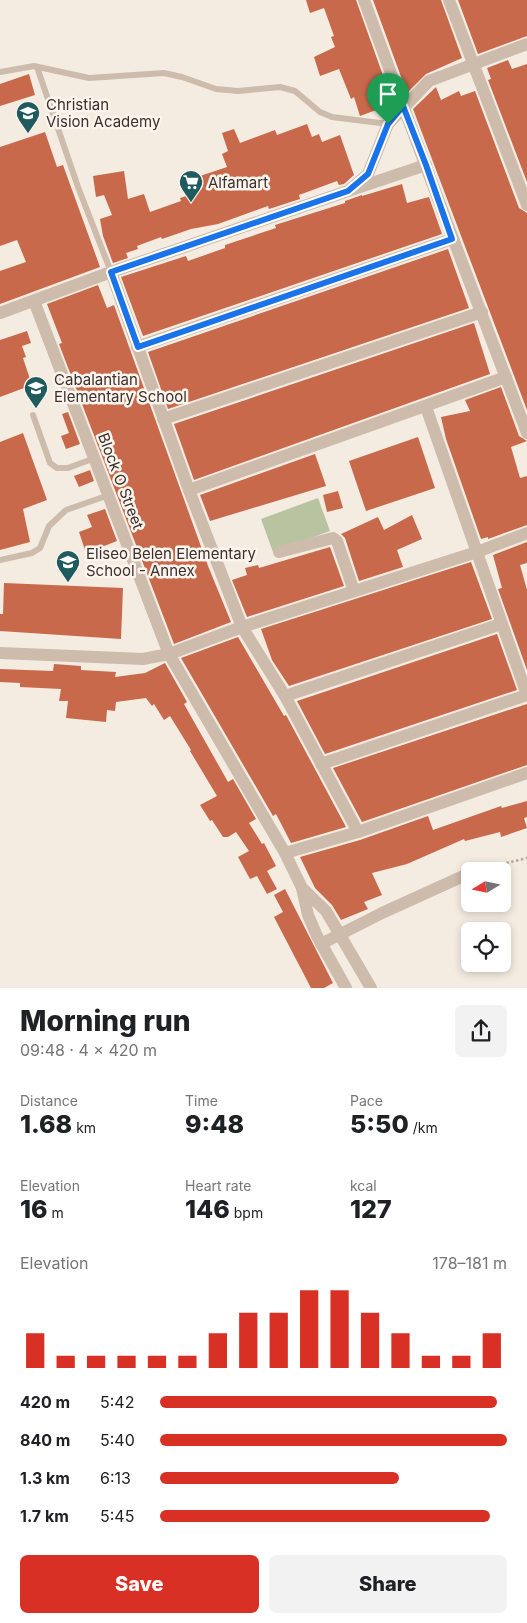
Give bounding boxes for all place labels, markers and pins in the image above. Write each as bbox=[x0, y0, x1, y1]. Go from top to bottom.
pin bbox=[367, 73, 409, 124]
place label: Christian Vision Academy bbox=[46, 95, 161, 131]
school or university icon: Christian Vision Academy bbox=[15, 100, 41, 134]
supermarket icon: Alfamart bbox=[178, 169, 204, 203]
place label: Alfamart bbox=[208, 173, 268, 192]
place label: Cabalantian Elementary School bbox=[54, 370, 187, 406]
school or university icon: Cabalantian Elementary School bbox=[23, 375, 49, 409]
place label: Eliseo Belen Elementary School - Annex bbox=[86, 544, 257, 580]
school or university icon: Eliseo Belen Elementary School - Annex bbox=[55, 549, 81, 583]

